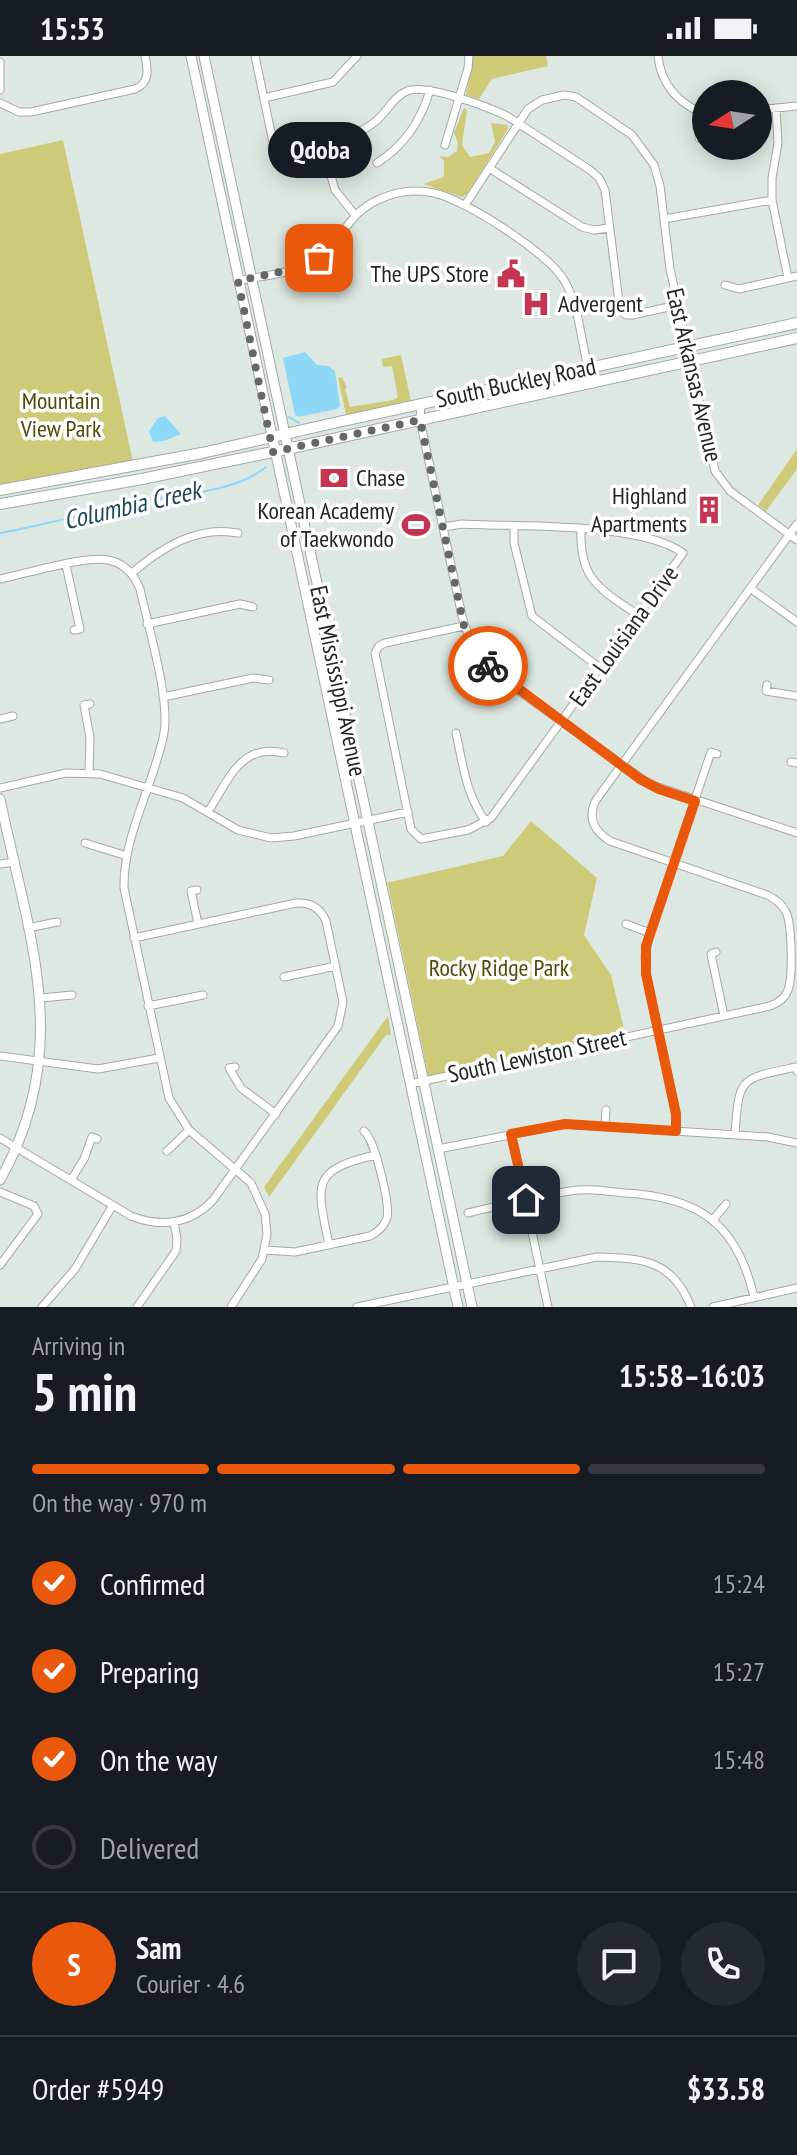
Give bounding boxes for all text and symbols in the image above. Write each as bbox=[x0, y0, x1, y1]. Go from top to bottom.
text: 15:53 bbox=[40, 9, 105, 48]
north arrow bbox=[692, 80, 772, 160]
map controls bbox=[692, 80, 772, 160]
callout: Qdoba bbox=[267, 122, 371, 178]
text: Qdoba bbox=[290, 133, 350, 166]
pin bbox=[285, 224, 353, 292]
icon: bag bbox=[297, 236, 341, 280]
place label: The UPS Store bbox=[370, 258, 489, 289]
public building icon: The UPS Store bbox=[496, 259, 526, 289]
street label: East Arkansas Avenue bbox=[659, 285, 730, 465]
place label: Advergent bbox=[558, 288, 643, 319]
hospital icon: Advergent bbox=[521, 289, 551, 319]
street label: South Buckley Road bbox=[433, 350, 599, 415]
park label: Mountain View Park bbox=[20, 385, 102, 444]
place label: Chase bbox=[356, 462, 405, 493]
bank icon: Chase bbox=[319, 463, 349, 493]
water label: Columbia Creek bbox=[60, 472, 206, 536]
place label: Highland Apartments bbox=[591, 480, 687, 539]
place label: Korean Academy of Taekwondo bbox=[257, 495, 394, 554]
building icon: Highland Apartments bbox=[694, 495, 724, 525]
sports icon: Korean Academy of Taekwondo bbox=[401, 510, 431, 540]
street label: East Louisiana Drive bbox=[562, 559, 685, 712]
street label: East Mississippi Avenue bbox=[303, 583, 374, 779]
courier bbox=[448, 626, 528, 706]
icon: bike bbox=[466, 644, 510, 688]
park label: Rocky Ridge Park bbox=[429, 952, 570, 983]
street label: South Lewiston Street bbox=[445, 1021, 629, 1090]
pin bbox=[492, 1166, 560, 1234]
icon: home bbox=[504, 1178, 548, 1222]
text: Arriving in bbox=[32, 1329, 125, 1362]
text: 15:58–16:03 bbox=[619, 1356, 765, 1395]
text: 5 min bbox=[32, 1358, 137, 1425]
text: On the way · 970 m bbox=[32, 1486, 207, 1519]
icon: check bbox=[32, 1561, 76, 1605]
text: Confirmed bbox=[100, 1564, 205, 1603]
text: 15:24 bbox=[713, 1567, 765, 1600]
icon: check bbox=[32, 1649, 76, 1693]
text: Preparing bbox=[100, 1652, 199, 1691]
text: 15:27 bbox=[713, 1655, 765, 1688]
icon: check bbox=[32, 1737, 76, 1781]
text: On the way bbox=[100, 1740, 217, 1779]
text: 15:48 bbox=[713, 1743, 765, 1776]
text: Delivered bbox=[100, 1828, 199, 1867]
button: chat bbox=[577, 1922, 661, 2006]
button: phone bbox=[681, 1922, 765, 2006]
text: Sam bbox=[136, 1928, 181, 1967]
text: S bbox=[67, 1945, 81, 1984]
text: Courier · 4.6 bbox=[136, 1967, 245, 2000]
text: Order #5949 bbox=[32, 2069, 164, 2108]
text: $33.58 bbox=[687, 2069, 765, 2108]

